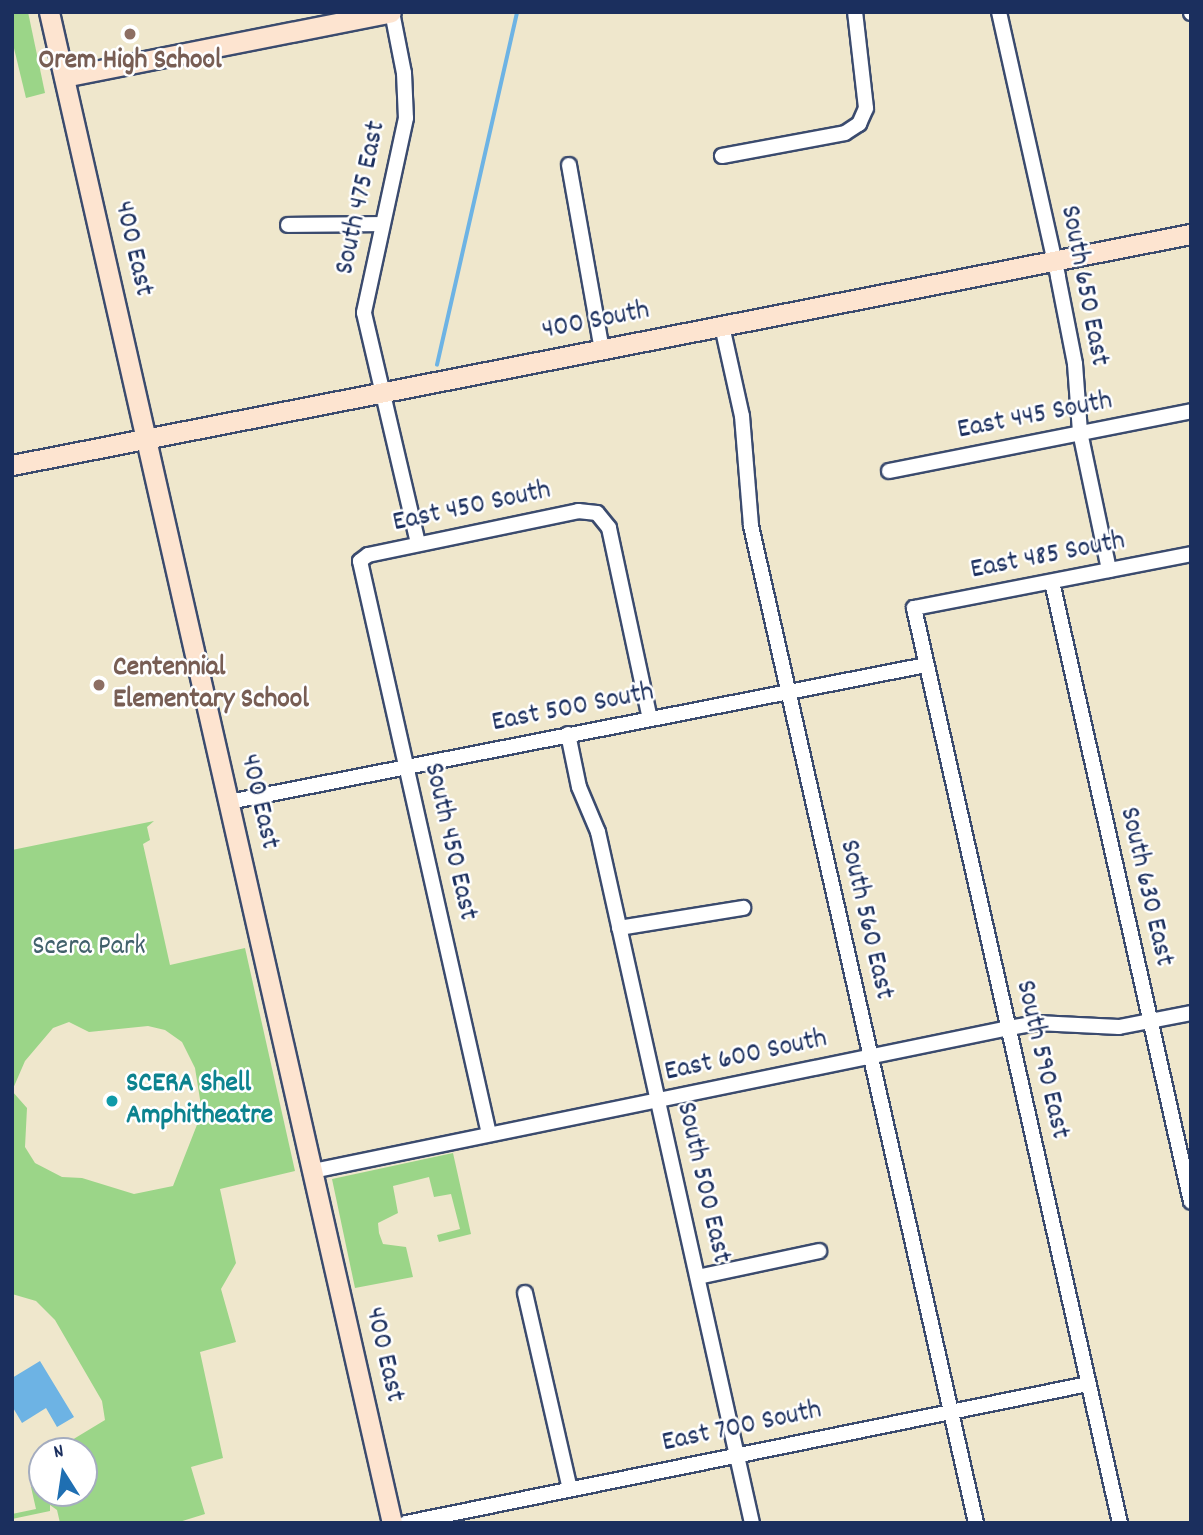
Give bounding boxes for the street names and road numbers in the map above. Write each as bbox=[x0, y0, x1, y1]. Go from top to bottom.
street label: South 475 East bbox=[329, 118, 395, 278]
street label: 400 East bbox=[105, 198, 159, 300]
street label: South 650 East bbox=[1051, 203, 1115, 369]
street label: 400 South bbox=[539, 295, 653, 349]
street label: East 445 South bbox=[955, 386, 1115, 448]
street label: East 450 South bbox=[390, 475, 554, 541]
street label: East 485 South bbox=[968, 526, 1128, 588]
street label: East 500 South bbox=[489, 677, 657, 741]
street label: 400 East bbox=[231, 751, 285, 853]
street label: South 450 East bbox=[415, 760, 483, 924]
street label: South 630 East bbox=[1110, 804, 1180, 970]
street label: South 560 East bbox=[830, 837, 900, 1003]
street label: South 590 East bbox=[1006, 977, 1076, 1143]
street label: East 600 South bbox=[662, 1023, 830, 1091]
street label: South 500 East bbox=[667, 1099, 737, 1267]
street label: 400 East bbox=[356, 1304, 410, 1406]
street label: East 700 South bbox=[659, 1395, 825, 1461]

